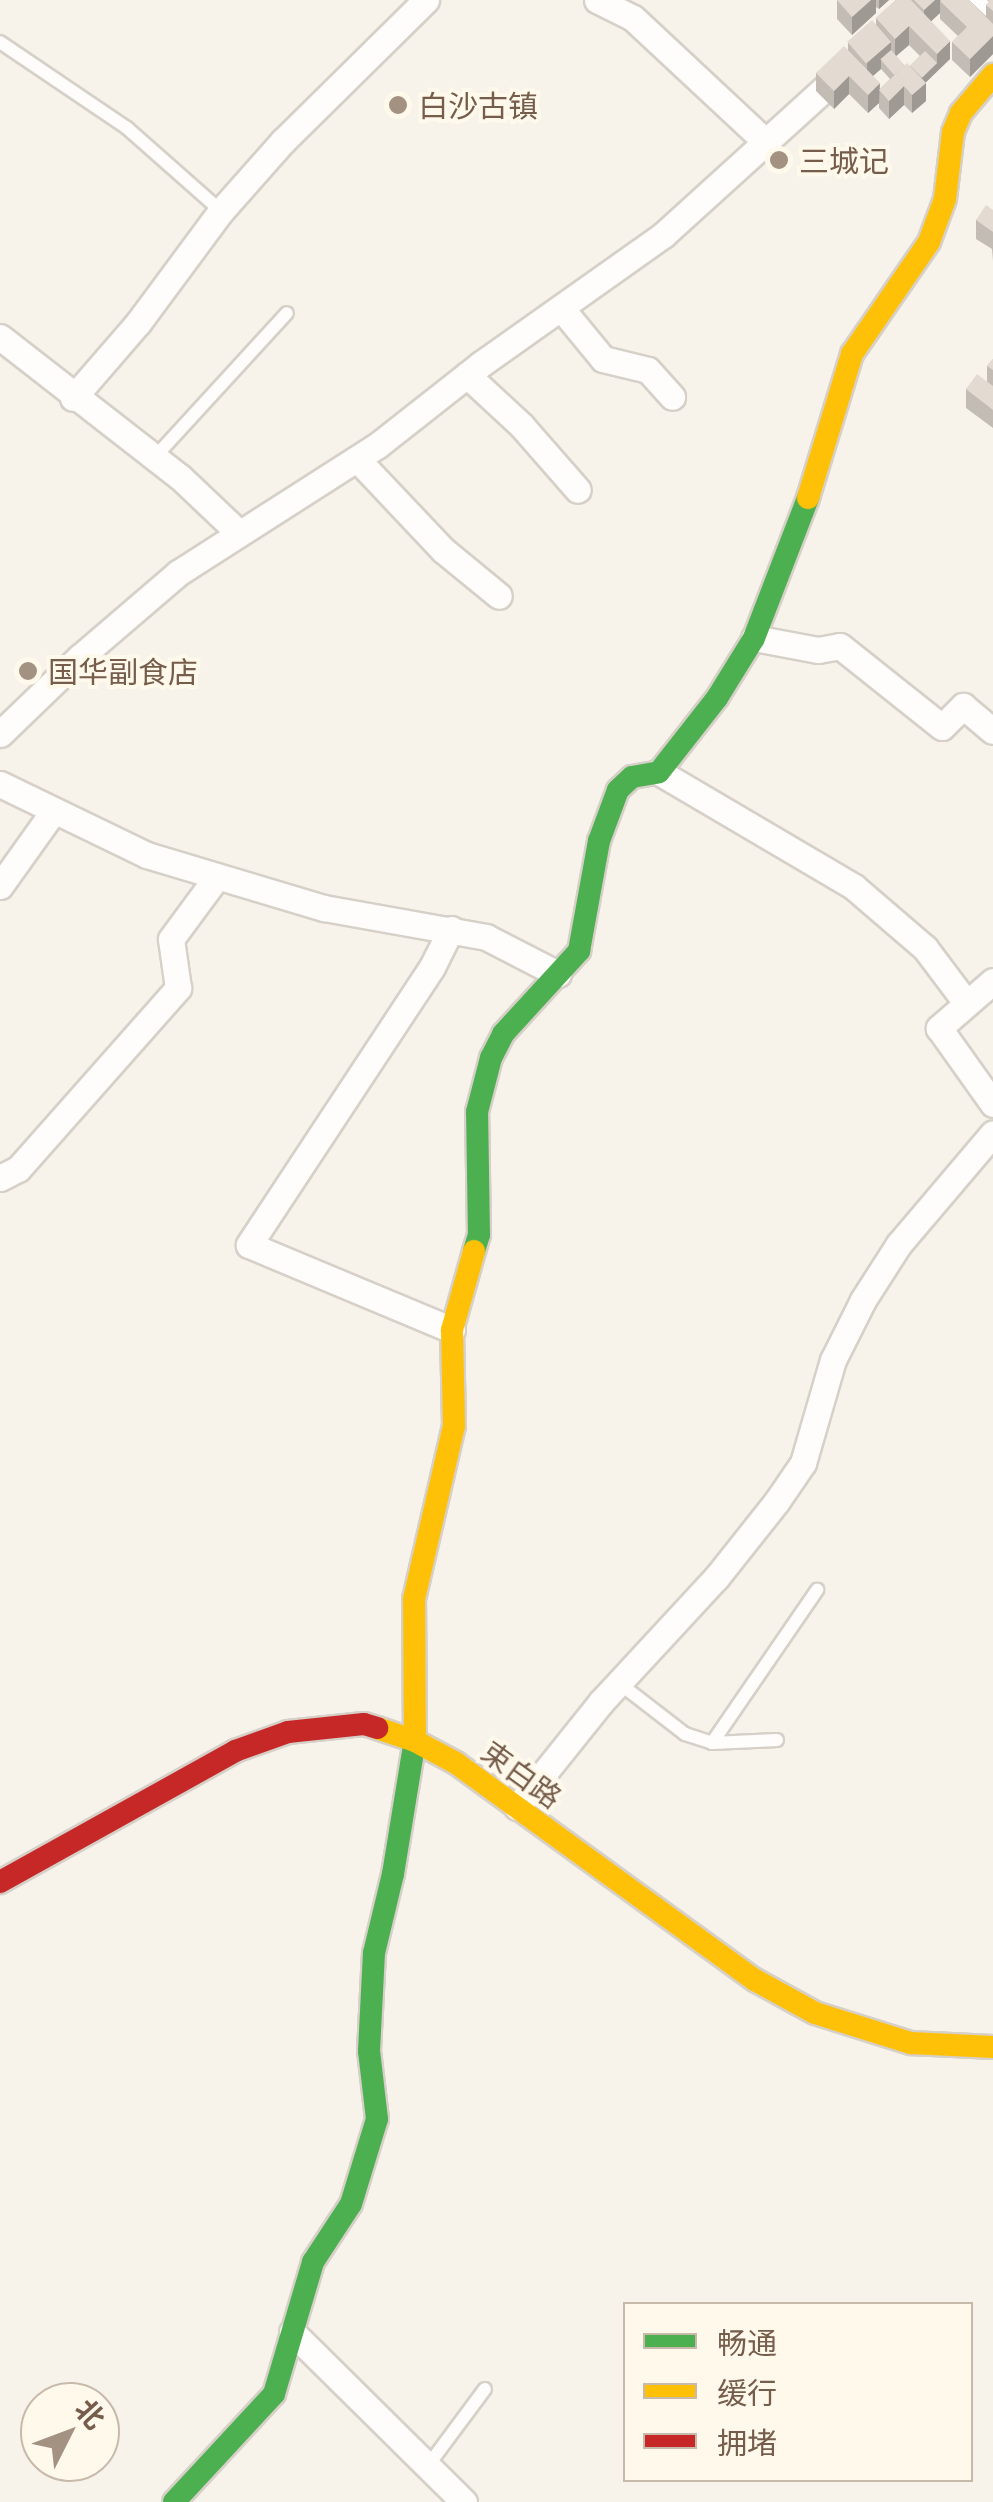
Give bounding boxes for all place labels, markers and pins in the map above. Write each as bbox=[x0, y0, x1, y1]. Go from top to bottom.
place label: 白沙古镇 bbox=[418, 87, 538, 123]
marker: 白沙古镇 bbox=[387, 94, 409, 116]
place label: 三城记 bbox=[799, 142, 889, 178]
marker: 三城记 bbox=[768, 149, 790, 171]
place label: 国华副食店 bbox=[48, 653, 198, 689]
marker: 国华副食店 bbox=[17, 660, 39, 682]

